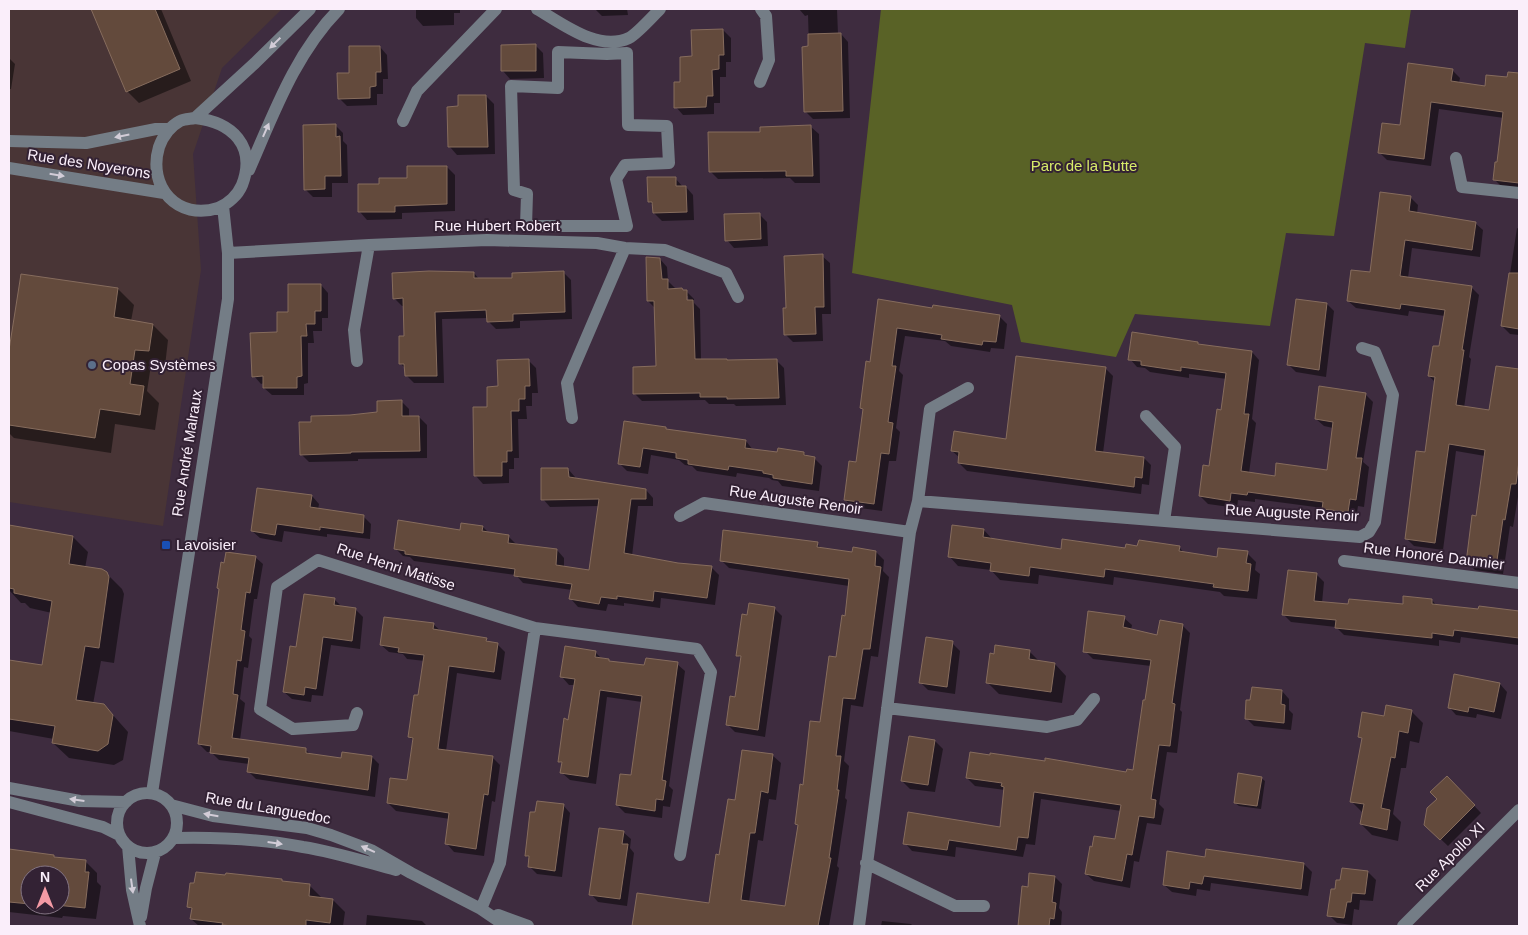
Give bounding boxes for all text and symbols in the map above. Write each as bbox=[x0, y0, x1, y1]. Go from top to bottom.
one-way arrow bbox=[269, 37, 281, 49]
one-way arrow bbox=[263, 123, 271, 137]
one-way arrow bbox=[113, 132, 129, 140]
street label: Rue des Noyerons bbox=[26, 145, 152, 182]
park label: Parc de la Butte bbox=[1031, 157, 1137, 174]
one-way arrow bbox=[49, 172, 65, 180]
street label: Rue Hubert Robert bbox=[434, 217, 561, 234]
place label: Copas Systèmes bbox=[102, 356, 215, 373]
marker: Copas Systèmes bbox=[86, 359, 98, 371]
street label: Rue André Malraux bbox=[168, 388, 205, 518]
street label: Rue Auguste Renoir bbox=[728, 482, 864, 517]
street label: Rue Auguste Renoir bbox=[1225, 500, 1360, 525]
place label: Lavoisier bbox=[176, 536, 236, 553]
street label: Rue Honoré Daumier bbox=[1363, 538, 1505, 573]
marker: Lavoisier bbox=[160, 539, 172, 551]
street label: Rue Henri Matisse bbox=[335, 539, 457, 594]
street label: Rue du Languedoc bbox=[204, 788, 332, 827]
one-way arrow bbox=[69, 796, 85, 804]
one-way arrow bbox=[203, 811, 218, 819]
street label: Rue Apollo XI bbox=[1411, 818, 1488, 895]
one-way arrow bbox=[267, 839, 283, 847]
one-way arrow bbox=[361, 845, 376, 854]
north arrow bbox=[20, 865, 70, 915]
text: N bbox=[40, 869, 50, 885]
one-way arrow bbox=[128, 878, 136, 894]

